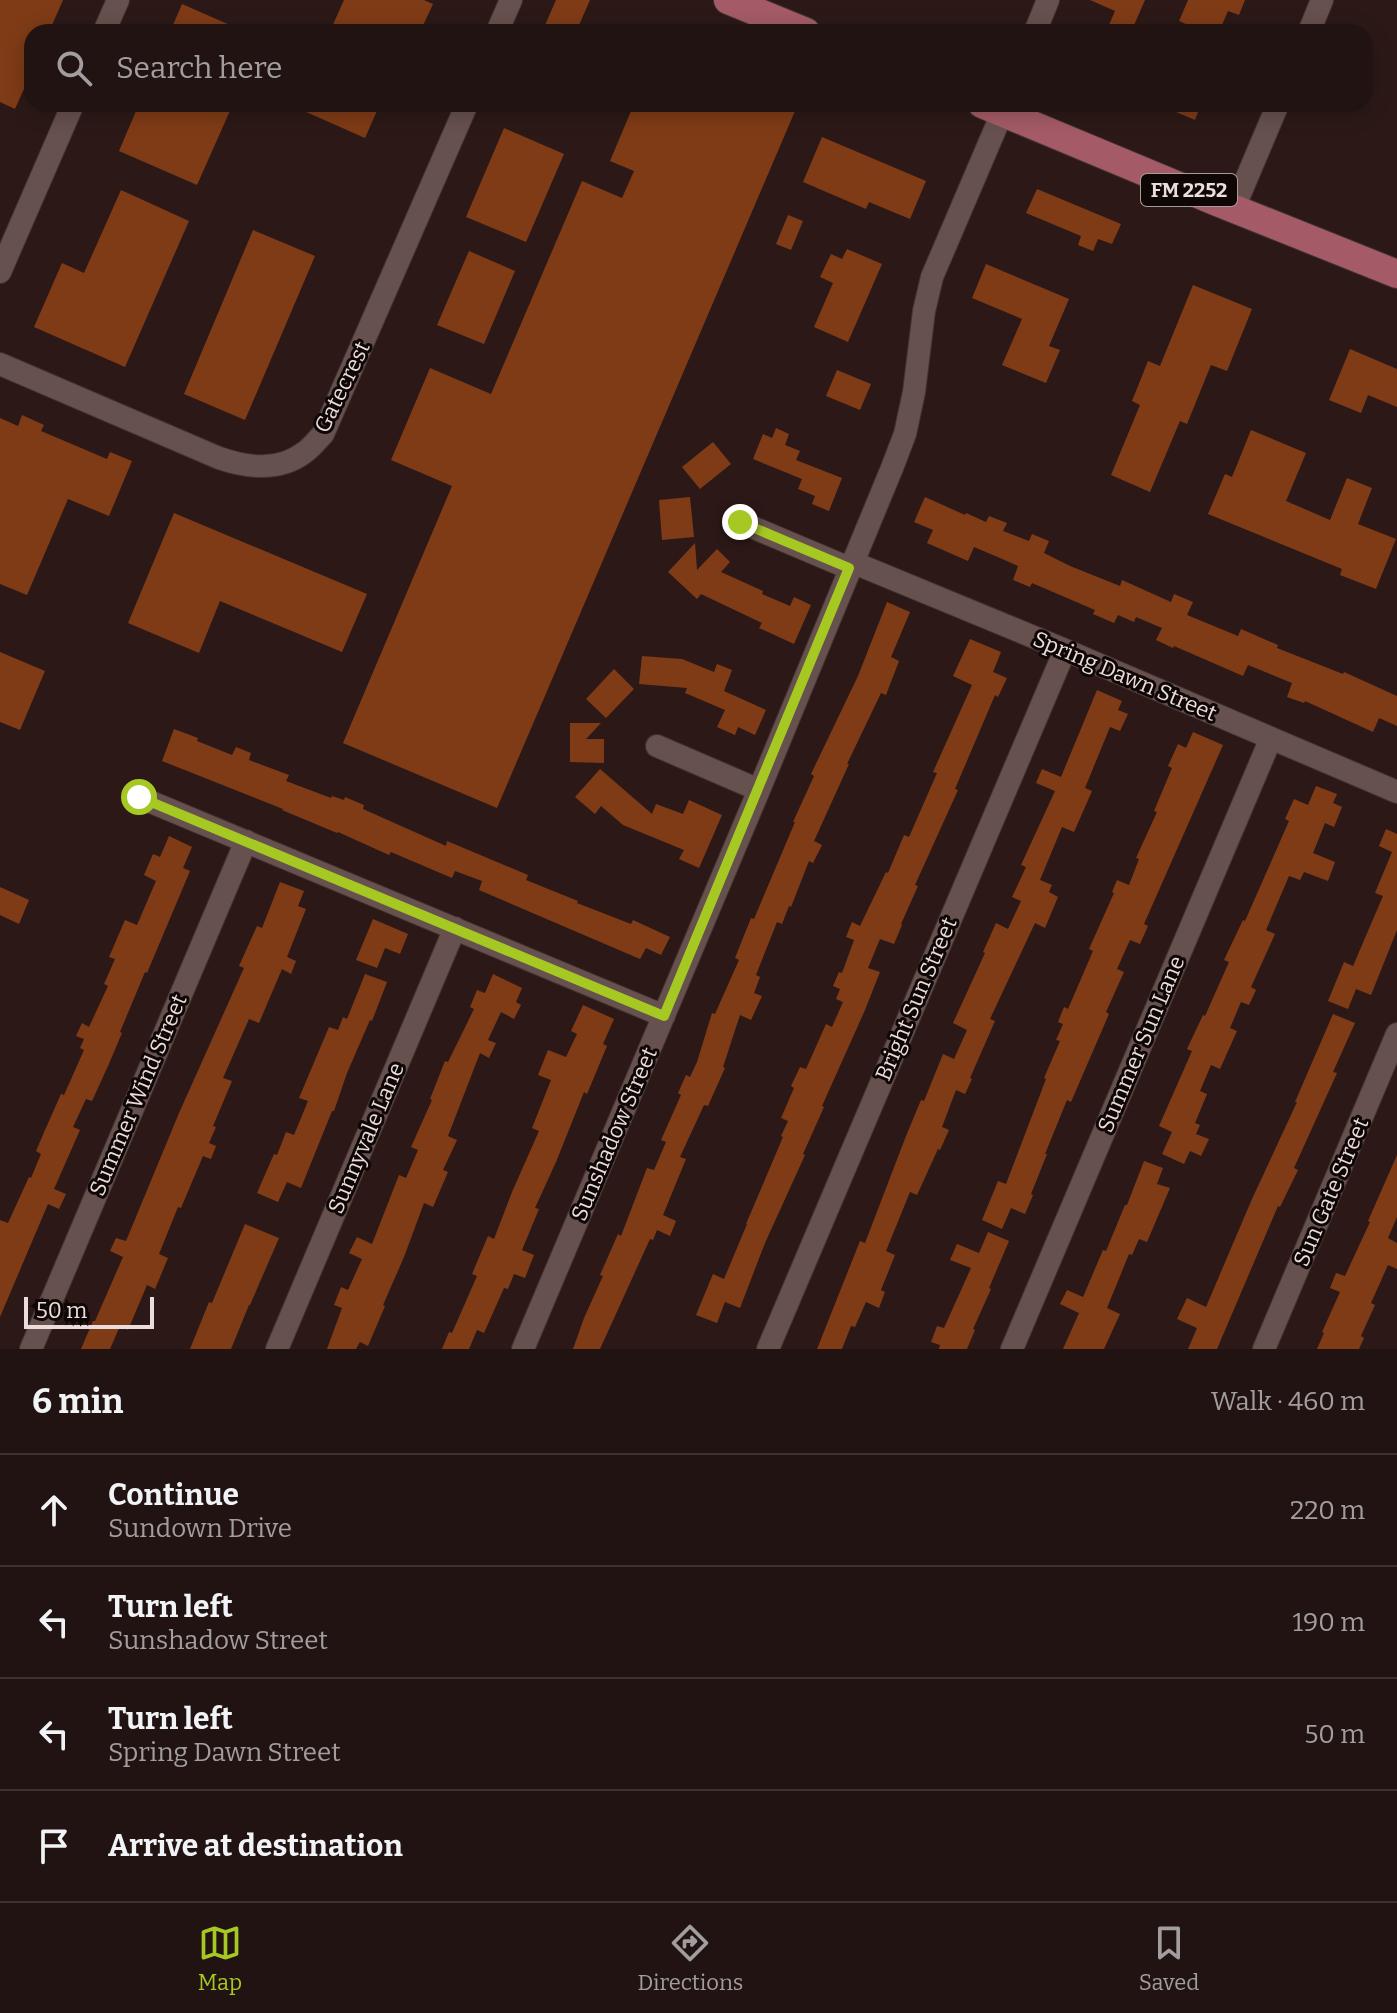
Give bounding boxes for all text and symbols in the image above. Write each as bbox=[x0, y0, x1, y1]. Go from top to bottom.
search box bbox=[24, 24, 1373, 112]
icon: search bbox=[52, 46, 96, 90]
text: Search here bbox=[116, 50, 283, 86]
road number: FM 2252 bbox=[1141, 174, 1237, 206]
street label: Gatecrest bbox=[308, 337, 376, 437]
route end bbox=[722, 504, 758, 540]
street label: Spring Dawn Street bbox=[1029, 625, 1221, 727]
route start bbox=[121, 779, 157, 815]
street label: Bright Sun Street bbox=[869, 913, 963, 1085]
street label: Summer Sun Lane bbox=[1092, 952, 1190, 1136]
street label: Summer Wind Street bbox=[83, 990, 193, 1200]
street label: Sunshadow Street bbox=[565, 1043, 663, 1225]
street label: Sunnyvale Lane bbox=[322, 1058, 410, 1218]
street label: Sun Gate Street bbox=[1288, 1114, 1375, 1270]
scale bar bbox=[24, 1293, 154, 1329]
text: 50 m bbox=[36, 1297, 87, 1324]
text: 6 min bbox=[32, 1381, 123, 1422]
text: Walk · 460 m bbox=[1211, 1386, 1365, 1417]
text: Continue bbox=[108, 1477, 239, 1513]
icon: ahead bbox=[32, 1488, 76, 1532]
text: 220 m bbox=[1290, 1495, 1365, 1526]
text: Sundown Drive bbox=[108, 1513, 292, 1544]
text: Turn left bbox=[108, 1589, 233, 1625]
icon: left bbox=[32, 1600, 76, 1644]
text: 190 m bbox=[1293, 1607, 1365, 1638]
text: Sunshadow Street bbox=[108, 1625, 328, 1656]
text: Turn left bbox=[108, 1701, 233, 1737]
icon: left bbox=[32, 1712, 76, 1756]
text: 50 m bbox=[1304, 1719, 1365, 1750]
text: Spring Dawn Street bbox=[108, 1737, 341, 1768]
icon: arrive bbox=[32, 1824, 76, 1868]
text: Arrive at destination bbox=[108, 1828, 403, 1864]
tab: Map bbox=[198, 1921, 242, 1996]
tab: Directions bbox=[638, 1921, 743, 1996]
tab: Saved bbox=[1139, 1921, 1199, 1996]

